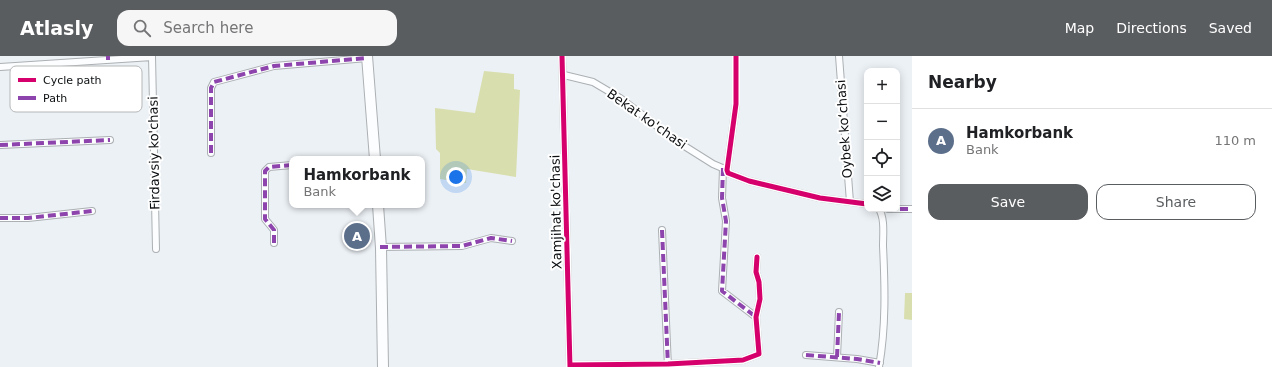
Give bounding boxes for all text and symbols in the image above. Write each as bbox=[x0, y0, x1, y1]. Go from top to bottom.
search box bbox=[117, 10, 397, 46]
text: Atlasly bbox=[20, 17, 93, 39]
icon: search bbox=[131, 17, 153, 39]
text: Search here bbox=[163, 19, 253, 37]
text: Map bbox=[1065, 20, 1094, 36]
text: Directions bbox=[1116, 20, 1187, 36]
text: Saved bbox=[1209, 20, 1252, 36]
legend bbox=[10, 66, 142, 112]
map controls bbox=[864, 68, 900, 212]
button: + bbox=[864, 68, 900, 104]
text: Nearby bbox=[928, 72, 997, 92]
text: Cycle path bbox=[43, 74, 102, 87]
street label: Oybek koʻchasi bbox=[833, 79, 855, 179]
street label: Bekat ko'chasi bbox=[604, 86, 690, 152]
text: Path bbox=[43, 92, 67, 105]
street label: Firdavsiy ko'chasi bbox=[146, 96, 162, 210]
button: − bbox=[864, 104, 900, 140]
text: Hamkorbank bbox=[966, 124, 1073, 142]
text: A bbox=[936, 133, 946, 148]
text: 110 m bbox=[1214, 133, 1256, 148]
button: locate bbox=[864, 140, 900, 176]
text: Bank bbox=[966, 142, 999, 157]
street label: Xamjihat ko'chasi bbox=[548, 155, 564, 269]
popup bbox=[289, 156, 425, 208]
text: Hamkorbank bbox=[303, 166, 411, 184]
your location bbox=[446, 167, 466, 187]
button: layers bbox=[864, 176, 900, 212]
text: Bank bbox=[303, 184, 336, 199]
button: Save bbox=[928, 184, 1088, 220]
button: Share bbox=[1096, 184, 1256, 220]
pin: A bbox=[344, 221, 370, 251]

